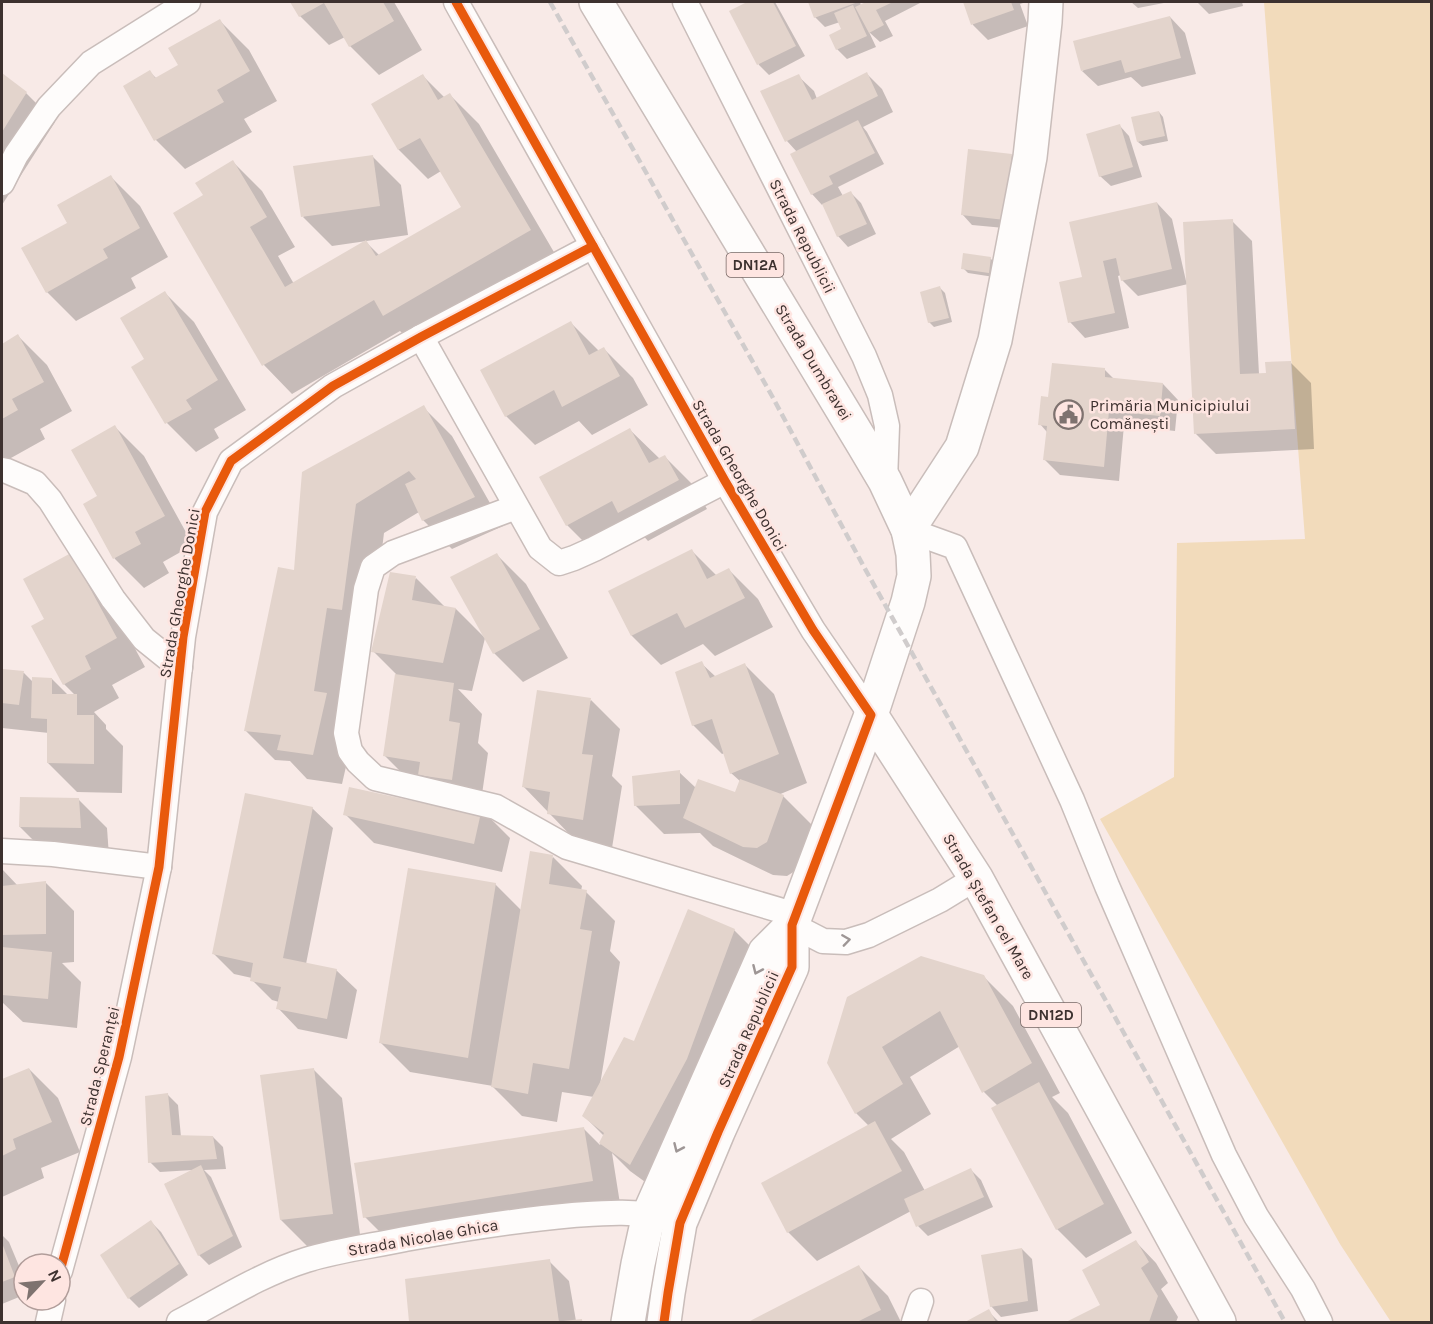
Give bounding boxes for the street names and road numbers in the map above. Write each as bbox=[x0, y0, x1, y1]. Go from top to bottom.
street label: Strada Republicii bbox=[765, 176, 840, 297]
road number: DN12A bbox=[726, 253, 783, 277]
street label: Strada Dumbravei bbox=[771, 300, 856, 424]
street label: Strada Gheorghe Donici bbox=[688, 396, 791, 555]
street label: Strada Gheorghe Donici bbox=[155, 507, 204, 680]
street label: Strada Ștefan cel Mare bbox=[939, 830, 1038, 983]
street label: Strada Republicii bbox=[714, 968, 783, 1091]
road number: DN12D bbox=[1021, 1003, 1081, 1027]
street label: Strada Speranței bbox=[75, 1004, 124, 1128]
street label: Strada Nicolae Ghica bbox=[346, 1215, 500, 1260]

